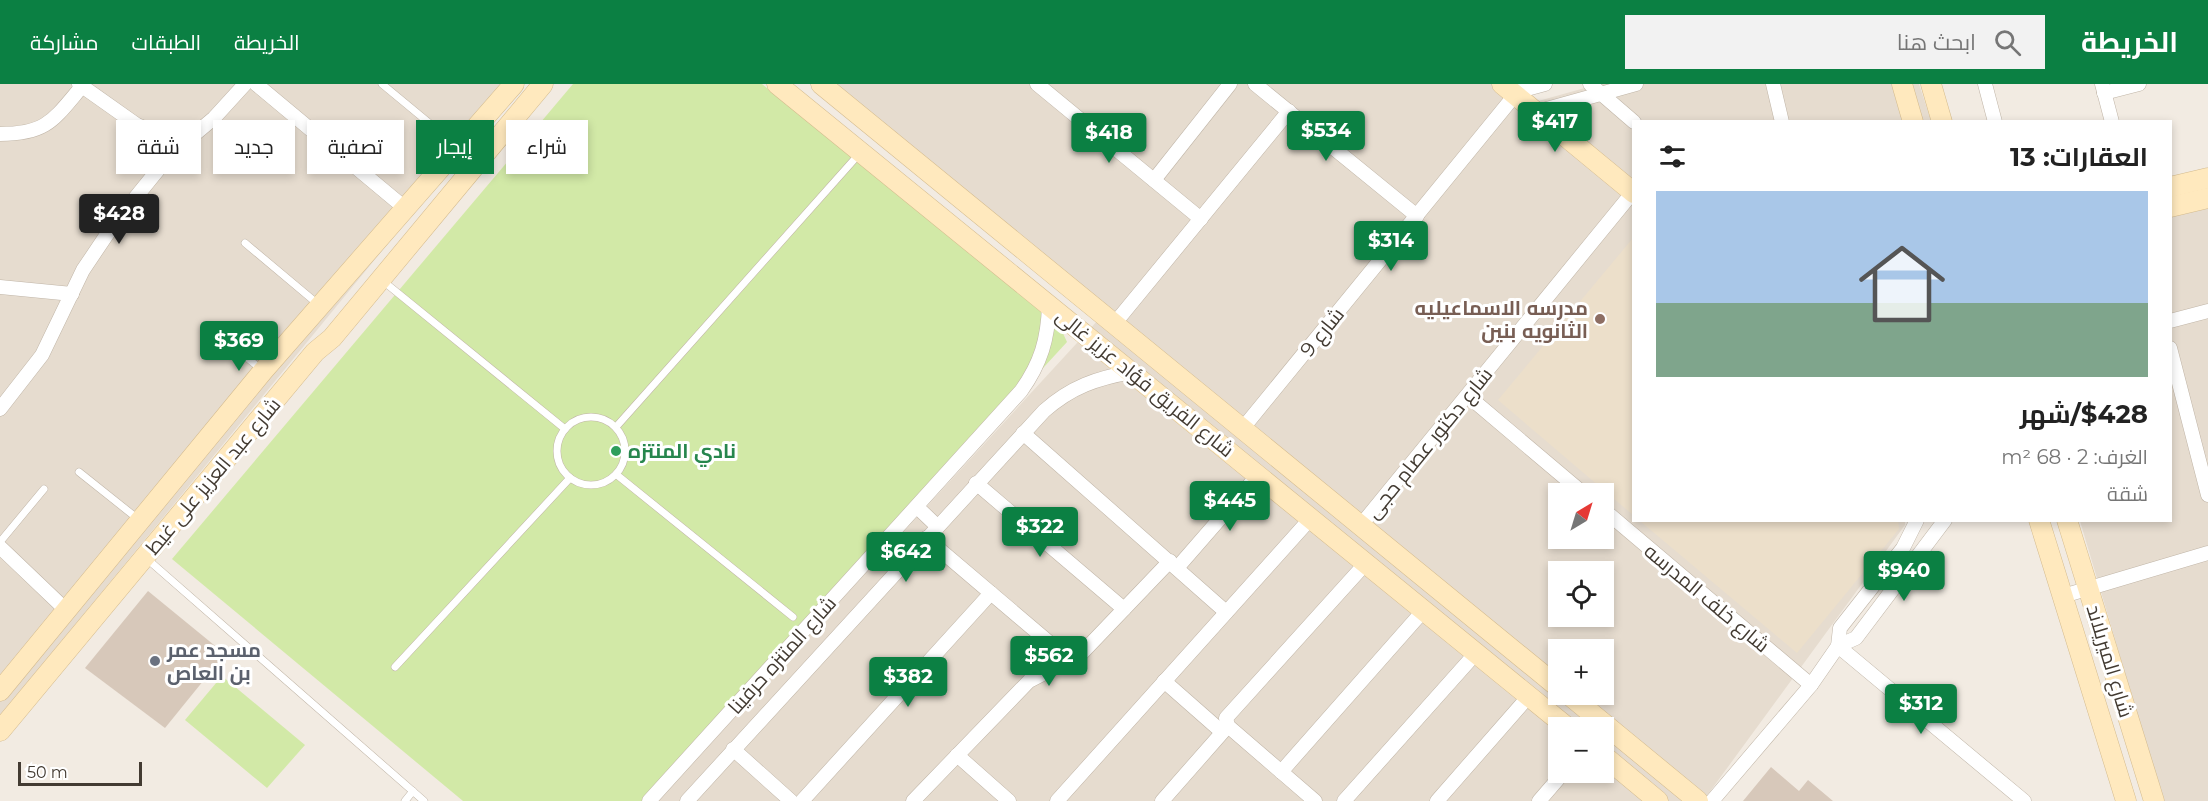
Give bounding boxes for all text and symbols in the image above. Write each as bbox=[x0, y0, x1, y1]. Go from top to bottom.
search box bbox=[1625, 15, 2045, 69]
text: الخريطة bbox=[2081, 25, 2178, 59]
icon: search bbox=[1991, 26, 2024, 59]
text: ابحث هنا bbox=[1897, 29, 1976, 56]
text: مشاركة bbox=[30, 30, 99, 55]
text: الطبقات bbox=[132, 30, 201, 55]
text: الخريطة bbox=[234, 30, 300, 55]
pin: $417 bbox=[1519, 102, 1591, 153]
text: $417 bbox=[1532, 109, 1578, 133]
pin: $534 bbox=[1290, 111, 1362, 162]
pin: $418 bbox=[1073, 113, 1145, 164]
text: $534 bbox=[1301, 118, 1351, 142]
chip: شقة bbox=[116, 120, 201, 174]
chip: جديد bbox=[213, 120, 295, 174]
chip: تصفية bbox=[307, 120, 404, 174]
chip: إيجار bbox=[416, 120, 494, 174]
chip: شراء bbox=[506, 120, 588, 174]
text: $418 bbox=[1085, 120, 1133, 144]
icon: filters bbox=[1656, 140, 1689, 173]
text: العقارات: 13 bbox=[2010, 141, 2148, 173]
pin: $428 bbox=[83, 194, 155, 245]
text: $428 bbox=[93, 201, 145, 225]
pin: $314 bbox=[1355, 221, 1427, 272]
text: $314 bbox=[1368, 228, 1414, 252]
icon: home bbox=[1848, 230, 1956, 338]
place label: مدرسه الاسماعيليه الثانويه بنين bbox=[1414, 296, 1588, 343]
street label: شارع 9 bbox=[1295, 303, 1351, 363]
street label: شارع الفريق فؤاد عزيز غالى bbox=[1050, 304, 1239, 464]
marker: مدرسه الاسماعيليه الثانويه بنين bbox=[1593, 312, 1607, 326]
pin: $369 bbox=[203, 321, 275, 372]
text: $369 bbox=[214, 328, 264, 352]
street label: شارع دكتور عصام حجى bbox=[1361, 363, 1499, 525]
street label: شارع عبد العزيز على غيط bbox=[140, 393, 287, 561]
text: $428/شهر bbox=[2020, 398, 2148, 430]
place label: نادي المنتزه bbox=[628, 439, 736, 467]
marker: نادي المنتزه bbox=[609, 444, 623, 458]
text: الغرف: 2 · 68 m² bbox=[2001, 445, 2148, 469]
pin: $445 bbox=[1194, 481, 1266, 532]
text: شقة bbox=[2107, 482, 2148, 506]
north arrow bbox=[1548, 483, 1614, 549]
map controls bbox=[1548, 483, 1614, 783]
text: $445 bbox=[1204, 488, 1256, 512]
pin: $322 bbox=[1004, 507, 1076, 558]
text: $322 bbox=[1016, 514, 1064, 538]
pin: $642 bbox=[870, 532, 942, 583]
text: $642 bbox=[880, 539, 932, 563]
street label: شارع خلف المدرسه bbox=[1638, 539, 1774, 659]
pin: $940 bbox=[1868, 551, 1940, 602]
text: $940 bbox=[1878, 558, 1930, 582]
button: locate bbox=[1548, 561, 1614, 627]
street label: شارع المتنزه حرفينا bbox=[723, 591, 843, 720]
street label: شارع الميريلاند bbox=[2080, 602, 2139, 721]
pin: $562 bbox=[1013, 636, 1085, 687]
place label: مسجد عمر بن العاص bbox=[166, 638, 261, 685]
button: + bbox=[1548, 639, 1614, 705]
text: $562 bbox=[1024, 643, 1074, 667]
marker: مسجد عمر بن العاص bbox=[148, 654, 162, 668]
pin: $382 bbox=[872, 657, 944, 708]
text: $382 bbox=[883, 664, 933, 688]
pin: $312 bbox=[1885, 684, 1957, 735]
text: $312 bbox=[1899, 691, 1943, 715]
button: − bbox=[1548, 717, 1614, 783]
scale bar bbox=[18, 759, 142, 786]
text: 50 m bbox=[27, 763, 68, 782]

